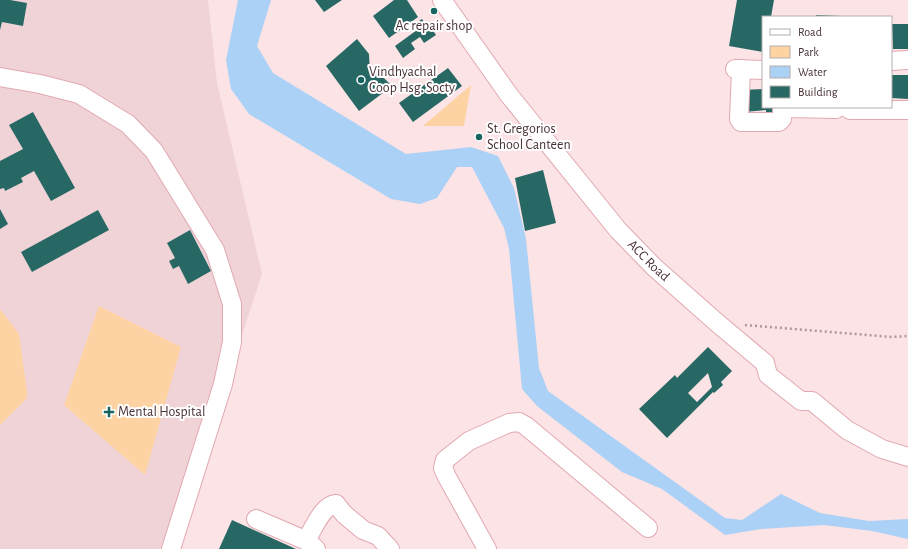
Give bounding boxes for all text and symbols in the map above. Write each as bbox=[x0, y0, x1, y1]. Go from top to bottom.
marker: Ac repair shop bbox=[429, 6, 439, 16]
legend bbox=[762, 16, 892, 108]
place label: Ac repair shop bbox=[396, 19, 472, 33]
text: Road bbox=[798, 26, 822, 38]
text: Park bbox=[798, 46, 819, 58]
place label: Vindhyachal Coop Hsg. Socty bbox=[369, 65, 455, 95]
text: Water bbox=[798, 66, 827, 78]
marker: Vindhyachal Coop Hsg. Socty bbox=[356, 75, 366, 85]
text: Building bbox=[798, 86, 838, 98]
place label: St. Gregorios School Canteen bbox=[487, 122, 571, 152]
marker: St. Gregorios School Canteen bbox=[474, 132, 484, 142]
street label: ACC Road bbox=[625, 237, 672, 284]
place label: Mental Hospital bbox=[118, 405, 205, 419]
marker: Mental Hospital bbox=[103, 406, 115, 418]

